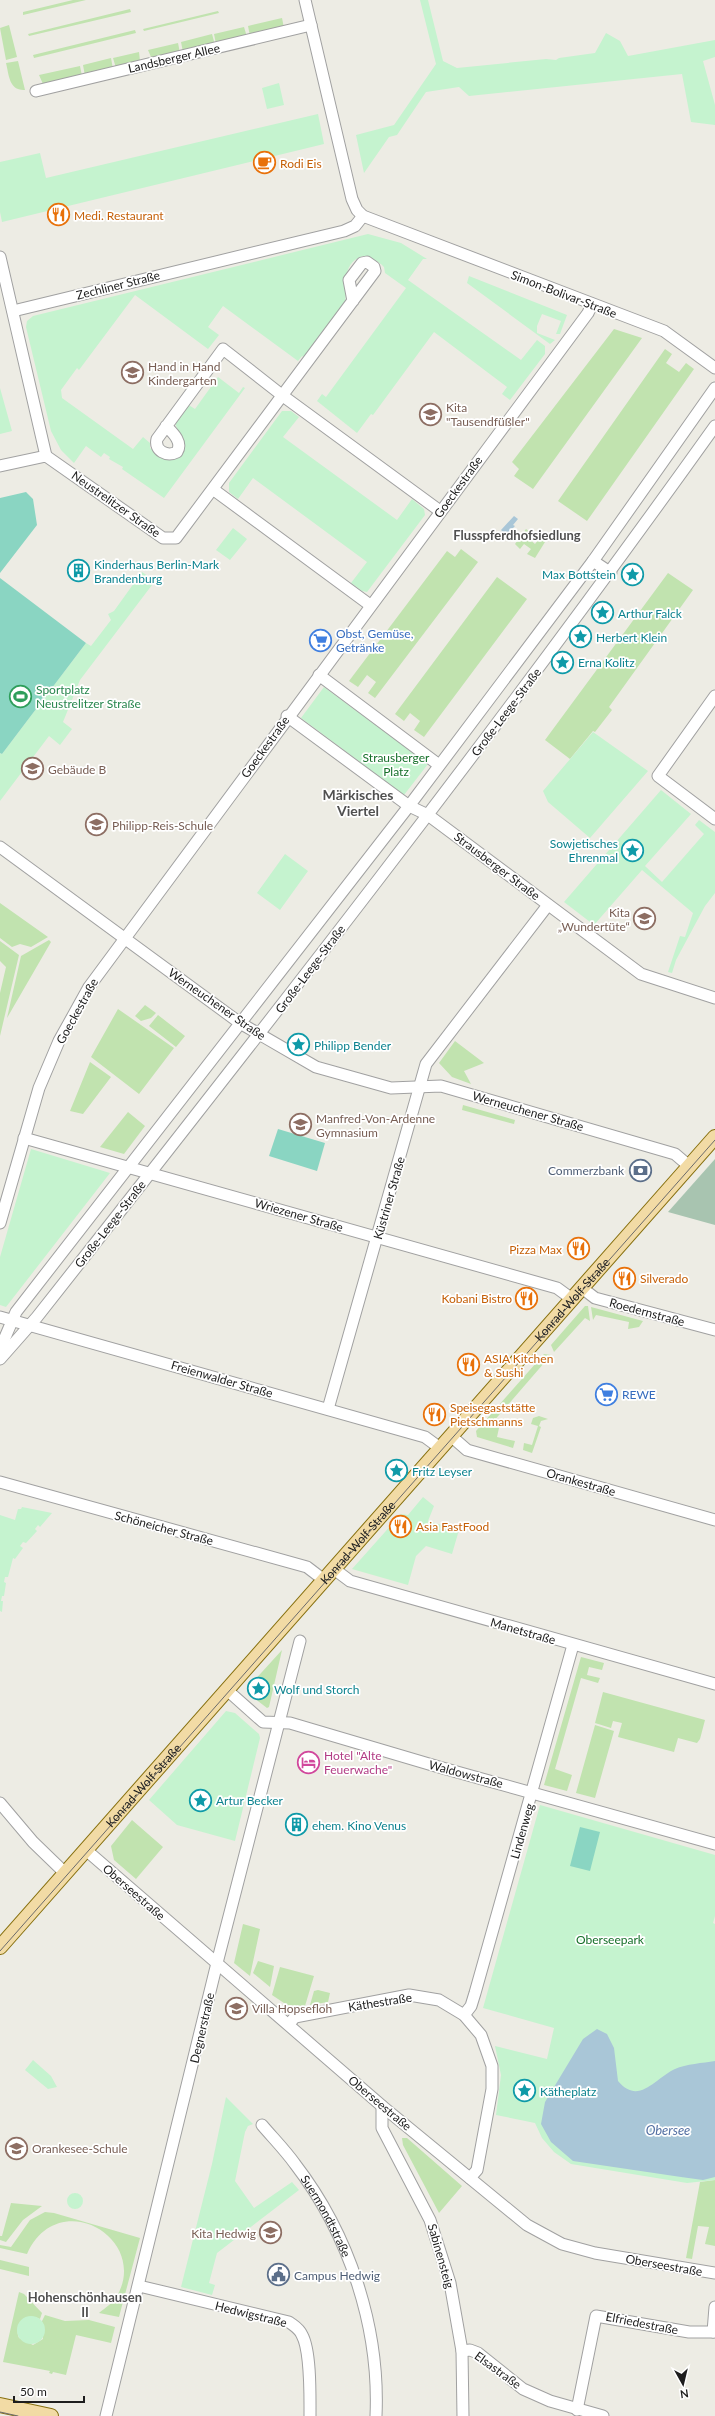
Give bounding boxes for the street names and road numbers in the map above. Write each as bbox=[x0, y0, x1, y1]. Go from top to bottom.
street label: Landsberger Allee bbox=[127, 40, 221, 76]
street label: Zechliner Straße bbox=[75, 267, 161, 303]
street label: Simon-Bolivar-Straße bbox=[509, 267, 619, 321]
street label: Goeckestraße bbox=[431, 453, 485, 521]
street label: Neustrelitzer Straße bbox=[69, 468, 163, 540]
street label: Große-Leege-Straße bbox=[468, 665, 544, 759]
street label: Goeckestraße bbox=[238, 713, 292, 781]
street label: Strausberger Straße bbox=[451, 829, 543, 903]
street label: Große-Leege-Straße bbox=[272, 922, 348, 1016]
street label: Werneuchener Straße bbox=[166, 965, 268, 1043]
street label: Goeckestraße bbox=[53, 976, 101, 1046]
street label: Werneuchener Straße bbox=[471, 1088, 585, 1134]
street label: Küstriner Straße bbox=[370, 1155, 408, 1241]
street label: Große-Leege-Straße bbox=[71, 1177, 149, 1271]
street label: Wriezener Straße bbox=[253, 1195, 345, 1235]
street label: Konrad-Wolf-Straße bbox=[531, 1254, 613, 1344]
street label: Roedernstraße bbox=[608, 1295, 686, 1329]
street label: Freienwalder Straße bbox=[169, 1357, 275, 1401]
street label: Orankestraße bbox=[545, 1465, 617, 1499]
street label: Konrad-Wolf-Straße bbox=[317, 1497, 398, 1587]
street label: Schöneicher Straße bbox=[113, 1508, 215, 1548]
street label: Manetstraße bbox=[489, 1615, 557, 1647]
street label: Konrad-Wolf-Straße bbox=[102, 1740, 184, 1830]
street label: Waldowstraße bbox=[427, 1757, 505, 1791]
street label: Lindenweg bbox=[507, 1801, 537, 1861]
street label: Oberseestraße bbox=[100, 1861, 168, 1923]
street label: Käthestraße bbox=[347, 1990, 413, 2014]
street label: Degnerstraße bbox=[187, 1991, 217, 2065]
street label: Oberseestraße bbox=[345, 2072, 415, 2134]
street label: Suermondtstraße bbox=[298, 2172, 355, 2259]
street label: Sabinensteig bbox=[425, 2222, 457, 2290]
street label: Oberseestraße bbox=[624, 2251, 704, 2279]
street label: Hedwigstraße bbox=[213, 2298, 289, 2330]
street label: Elfriedestraße bbox=[604, 2309, 680, 2337]
street label: Elsastraße bbox=[472, 2348, 524, 2392]

